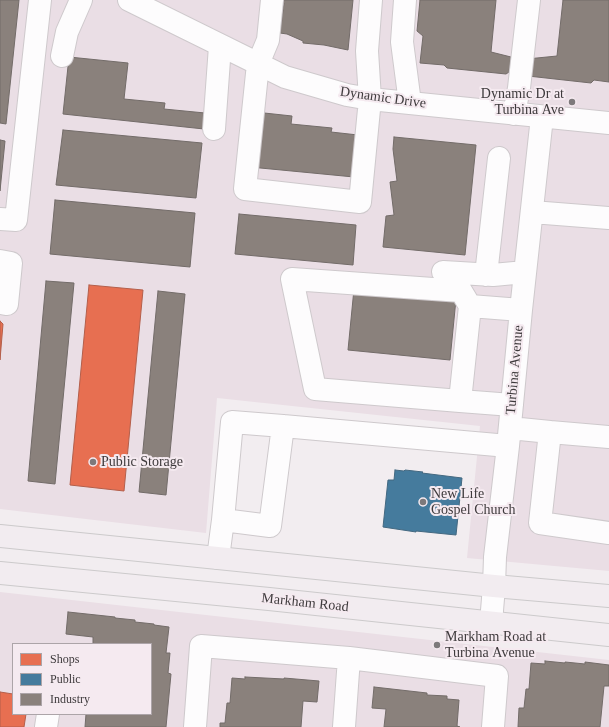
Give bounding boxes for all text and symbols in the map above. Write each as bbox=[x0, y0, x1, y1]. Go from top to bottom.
street label: Dynamic Drive bbox=[339, 84, 427, 112]
place label: Dynamic Dr at Turbina Ave bbox=[481, 86, 564, 118]
marker: Dynamic Dr at Turbina Ave bbox=[567, 97, 577, 107]
street label: Turbina Avenue bbox=[503, 325, 527, 415]
place label: Public Storage bbox=[101, 454, 183, 470]
marker: Public Storage bbox=[88, 457, 98, 467]
place label: New Life Gospel Church bbox=[431, 486, 515, 518]
marker: New Life Gospel Church bbox=[418, 497, 428, 507]
street label: Markham Road bbox=[261, 590, 349, 616]
place label: Markham Road at Turbina Avenue bbox=[445, 629, 546, 662]
marker: Markham Road at Turbina Avenue bbox=[432, 640, 442, 650]
legend bbox=[12, 643, 152, 715]
text: Shops bbox=[50, 652, 79, 666]
text: Public bbox=[50, 672, 81, 686]
text: Industry bbox=[50, 692, 90, 706]

